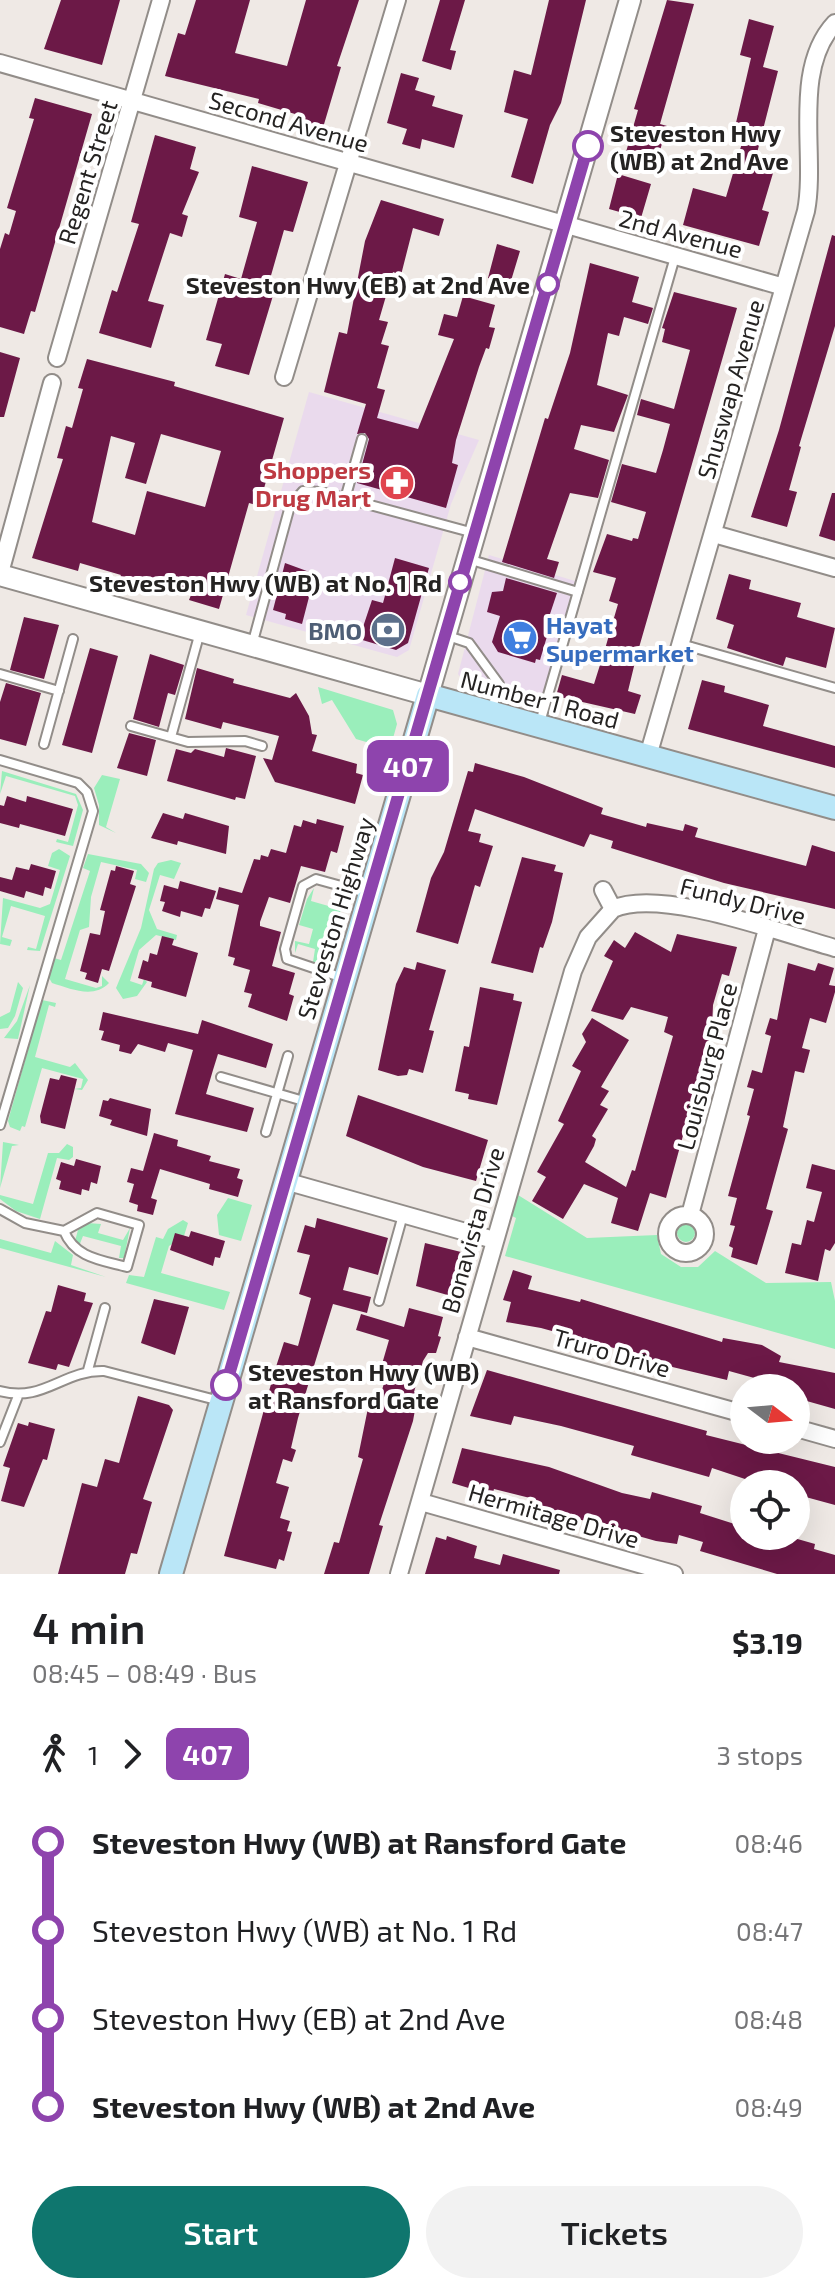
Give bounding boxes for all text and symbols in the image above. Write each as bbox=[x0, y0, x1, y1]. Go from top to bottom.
street label: Second Avenue bbox=[206, 84, 372, 158]
street label: Regent Street bbox=[51, 97, 123, 247]
place label: Steveston Hwy (WB) at 2nd Ave bbox=[610, 118, 789, 175]
marker: Steveston Hwy (WB) at 2nd Ave bbox=[573, 131, 603, 161]
street label: 2nd Avenue bbox=[616, 203, 746, 263]
place label: Steveston Hwy (EB) at 2nd Ave bbox=[186, 270, 530, 299]
marker: Steveston Hwy (EB) at 2nd Ave bbox=[537, 273, 559, 295]
street label: Shuswap Avenue bbox=[691, 296, 769, 482]
place label: Shoppers Drug Mart bbox=[255, 455, 371, 512]
pharmacy icon: Shoppers Drug Mart bbox=[378, 464, 416, 502]
place label: Steveston Hwy (WB) at No. 1 Rd bbox=[89, 568, 442, 597]
marker: Steveston Hwy (WB) at No. 1 Rd bbox=[449, 571, 471, 593]
place label: Hayat Supermarket bbox=[546, 610, 694, 667]
bank icon: BMO bbox=[369, 611, 407, 649]
place label: BMO bbox=[308, 616, 362, 645]
supermarket icon: Hayat Supermarket bbox=[501, 619, 539, 657]
street label: Number 1 Road bbox=[458, 664, 622, 734]
line badge: 407 bbox=[362, 740, 454, 792]
text: 407 bbox=[383, 749, 433, 783]
street label: Steveston Highway bbox=[290, 813, 380, 1023]
street label: Fundy Drive bbox=[677, 870, 809, 930]
street label: Louisburg Place bbox=[670, 979, 742, 1153]
street label: Bonavista Drive bbox=[434, 1144, 510, 1316]
street label: Truro Drive bbox=[550, 1321, 674, 1383]
place label: Steveston Hwy (WB) at Ransford Gate bbox=[248, 1357, 479, 1414]
marker: Steveston Hwy (WB) at Ransford Gate bbox=[211, 1370, 241, 1400]
north arrow bbox=[730, 1374, 810, 1454]
map controls bbox=[730, 1374, 810, 1550]
button: locate bbox=[730, 1470, 810, 1550]
street label: Hermitage Drive bbox=[465, 1477, 643, 1553]
text: 4 min bbox=[32, 1600, 146, 1653]
text: $3.19 bbox=[732, 1624, 803, 1660]
text: 08:45 – 08:49 · Bus bbox=[32, 1657, 257, 1688]
icon: walk bbox=[32, 1732, 76, 1776]
icon: forward bbox=[110, 1732, 154, 1776]
text: 407 bbox=[182, 1737, 233, 1771]
text: 1 bbox=[88, 1739, 98, 1770]
text: 3 stops bbox=[717, 1739, 803, 1770]
text: Steveston Hwy (WB) at Ransford Gate bbox=[92, 1824, 626, 1860]
text: 08:46 bbox=[735, 1827, 803, 1858]
text: Steveston Hwy (WB) at No. 1 Rd bbox=[92, 1912, 517, 1948]
text: 08:47 bbox=[736, 1915, 803, 1946]
text: Steveston Hwy (EB) at 2nd Ave bbox=[92, 2000, 506, 2036]
text: 08:48 bbox=[734, 2003, 803, 2034]
text: Steveston Hwy (WB) at 2nd Ave bbox=[92, 2088, 535, 2124]
text: 08:49 bbox=[735, 2091, 803, 2122]
button: Start bbox=[32, 2186, 410, 2278]
button: Tickets bbox=[426, 2186, 803, 2278]

